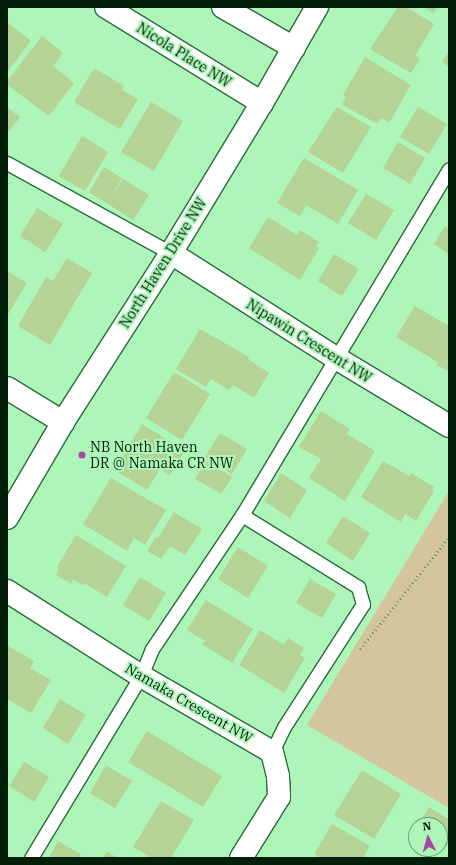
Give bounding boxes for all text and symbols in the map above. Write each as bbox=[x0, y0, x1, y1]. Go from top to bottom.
street label: Nicola Place NW bbox=[134, 19, 234, 91]
street label: North Haven Drive NW bbox=[116, 195, 210, 331]
street label: Nipawin Crescent NW bbox=[243, 296, 375, 386]
place label: NB North Haven DR @ Namaka CR NW bbox=[90, 439, 233, 472]
marker: NB North Haven DR @ Namaka CR NW bbox=[77, 450, 87, 460]
street label: Namaka Crescent NW bbox=[122, 660, 256, 746]
north arrow bbox=[408, 817, 448, 857]
text: N bbox=[422, 819, 432, 833]

